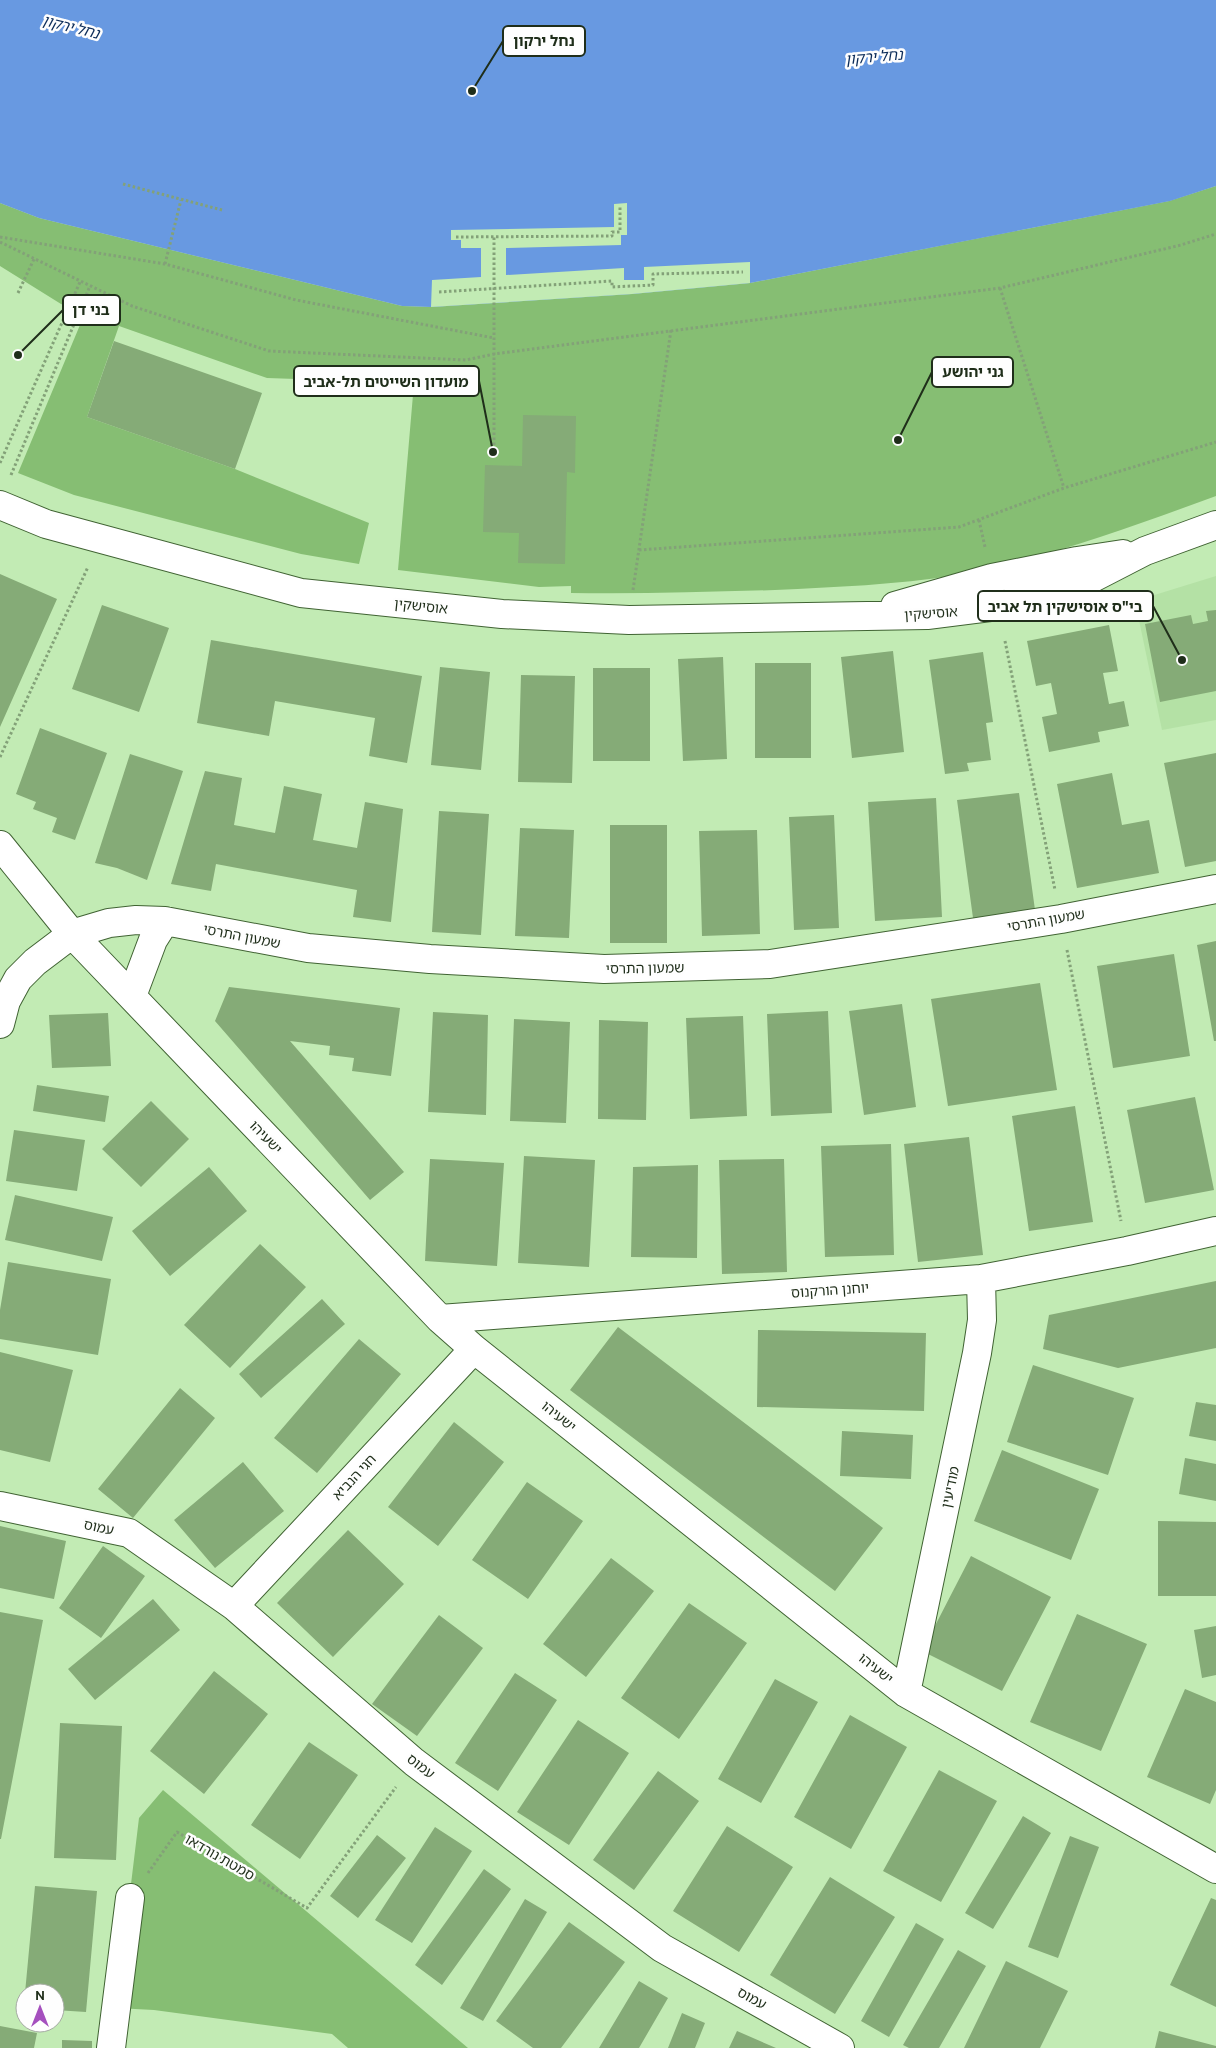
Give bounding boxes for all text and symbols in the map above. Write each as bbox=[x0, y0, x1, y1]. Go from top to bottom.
water label: נחל ירקון bbox=[40, 12, 102, 45]
callout: נחל ירקון bbox=[503, 26, 585, 56]
text: נחל ירקון bbox=[513, 33, 575, 52]
water label: נחל ירקון bbox=[845, 46, 905, 70]
callout: בני דן bbox=[63, 295, 120, 325]
text: בני דן bbox=[72, 302, 110, 321]
callout: גני יהושע bbox=[932, 357, 1013, 387]
text: גני יהושע bbox=[942, 364, 1004, 383]
callout: מועדון השייטים תל-אביב bbox=[294, 366, 479, 396]
text: מועדון השייטים תל-אביב bbox=[303, 374, 469, 393]
callout: בי"ס אוסישקין תל אביב bbox=[978, 591, 1153, 621]
street label: אוסישקין bbox=[393, 596, 449, 619]
text: בי"ס אוסישקין תל אביב bbox=[987, 599, 1143, 618]
street label: אוסישקין bbox=[904, 604, 959, 625]
street label: שמעון התרסי bbox=[1006, 906, 1086, 937]
street label: שמעון התרסי bbox=[202, 922, 282, 953]
street label: שמעון התרסי bbox=[606, 960, 684, 979]
street label: ישעיהו bbox=[245, 1118, 285, 1158]
street label: יוחנן הורקנוס bbox=[791, 1280, 870, 1303]
street label: ישעיהו bbox=[537, 1398, 579, 1436]
street label: חגי הנביא bbox=[330, 1452, 381, 1504]
street label: מודיעין bbox=[939, 1465, 964, 1510]
street label: עמוס bbox=[82, 1517, 115, 1540]
street label: ישעיהו bbox=[854, 1650, 896, 1688]
street label: עמוס bbox=[403, 1751, 437, 1783]
street label: סמטת נורדאו bbox=[182, 1832, 257, 1885]
north arrow bbox=[15, 1983, 65, 2033]
street label: עמוס bbox=[734, 1984, 769, 2014]
text: N bbox=[35, 1988, 45, 2005]

